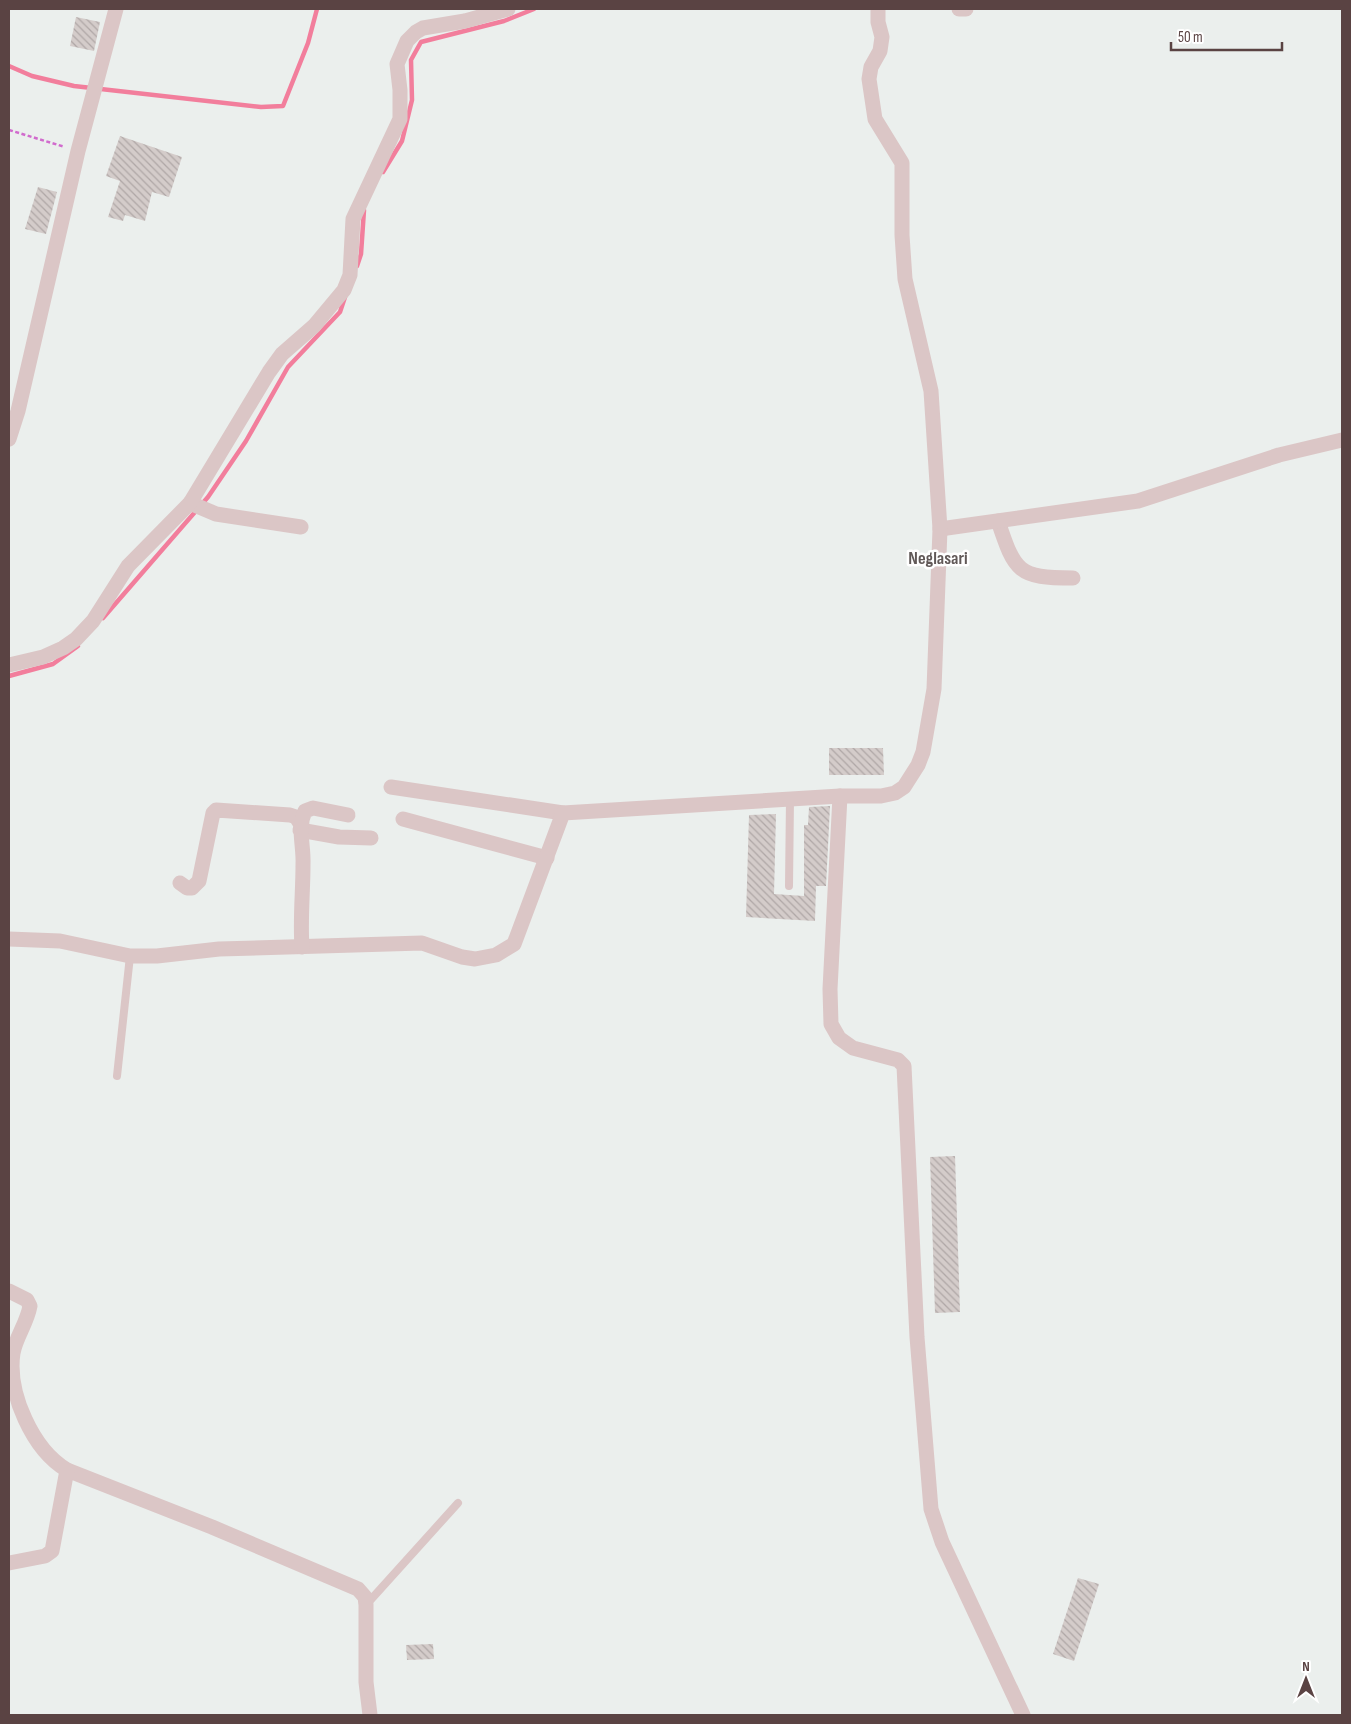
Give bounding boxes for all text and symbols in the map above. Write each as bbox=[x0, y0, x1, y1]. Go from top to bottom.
scale bar bbox=[1171, 20, 1282, 52]
text: 50 m bbox=[1178, 28, 1203, 47]
district label: Neglasari bbox=[908, 548, 968, 569]
north arrow bbox=[1281, 1654, 1331, 1704]
text: N bbox=[1302, 1658, 1310, 1675]

